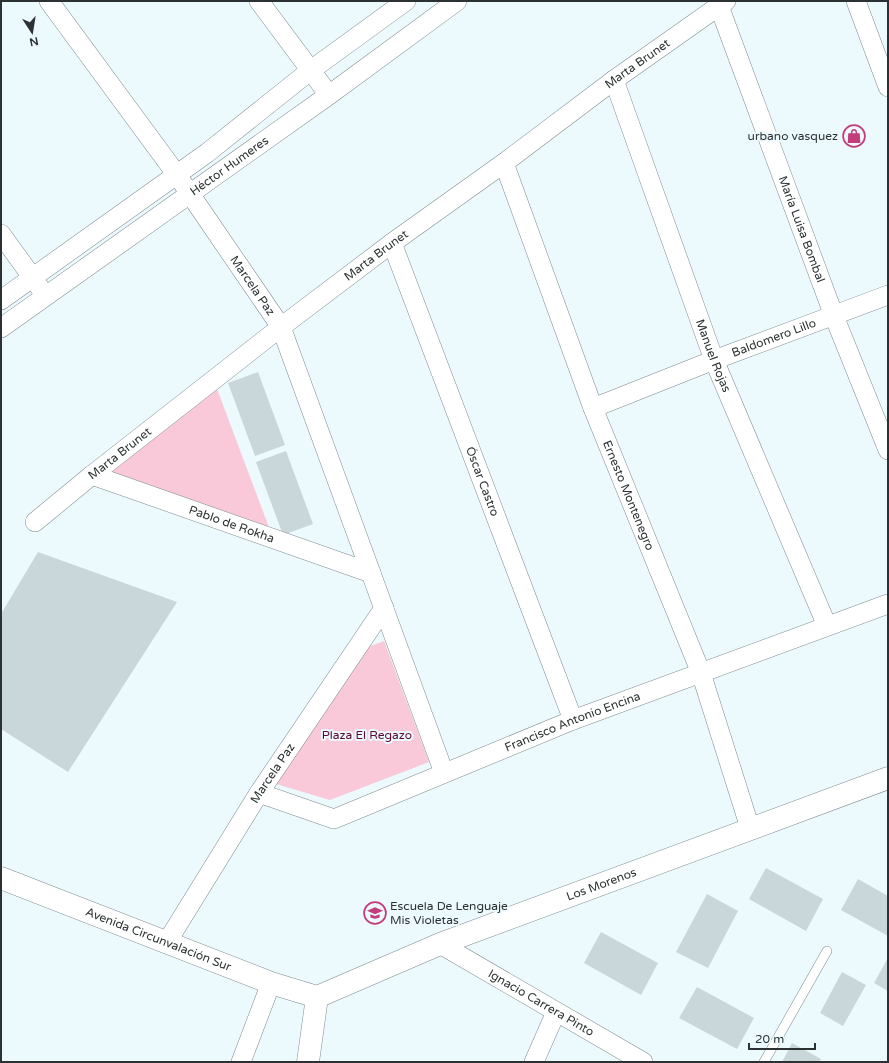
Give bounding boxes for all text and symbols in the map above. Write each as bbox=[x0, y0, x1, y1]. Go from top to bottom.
north arrow bbox=[12, 12, 52, 52]
text: N bbox=[28, 34, 40, 49]
street label: Marta Brunet bbox=[602, 36, 673, 91]
shop icon: urbano vasquez bbox=[841, 123, 867, 149]
place label: urbano vasquez bbox=[748, 129, 838, 143]
street label: Héctor Humeres bbox=[187, 133, 271, 198]
street label: María Luisa Bombal bbox=[776, 174, 828, 284]
street label: Marta Brunet bbox=[341, 227, 411, 284]
street label: Marcela Paz bbox=[227, 253, 278, 318]
street label: Baldomero Lillo bbox=[730, 316, 818, 360]
street label: Manuel Rojas bbox=[693, 317, 734, 395]
street label: Marta Brunet bbox=[85, 424, 154, 482]
street label: Ernesto Montenegro bbox=[600, 438, 657, 552]
street label: Óscar Castro bbox=[463, 445, 502, 518]
street label: Pablo de Rokha bbox=[187, 503, 276, 545]
street label: Francisco Antonio Encina bbox=[503, 689, 642, 755]
park label: Plaza El Regazo bbox=[322, 728, 412, 742]
street label: Marcela Paz bbox=[247, 741, 298, 806]
street label: Los Morenos bbox=[564, 865, 638, 904]
place label: Escuela De Lenguaje Mis Violetas bbox=[390, 899, 508, 927]
school or university icon: Escuela De Lenguaje Mis Violetas bbox=[362, 900, 388, 926]
street label: Avenida Circunvalación Sur bbox=[84, 905, 234, 974]
street label: Ignacio Carrera Pinto bbox=[486, 967, 597, 1039]
scale bar bbox=[749, 1025, 815, 1051]
text: 20 m bbox=[755, 1032, 784, 1046]

